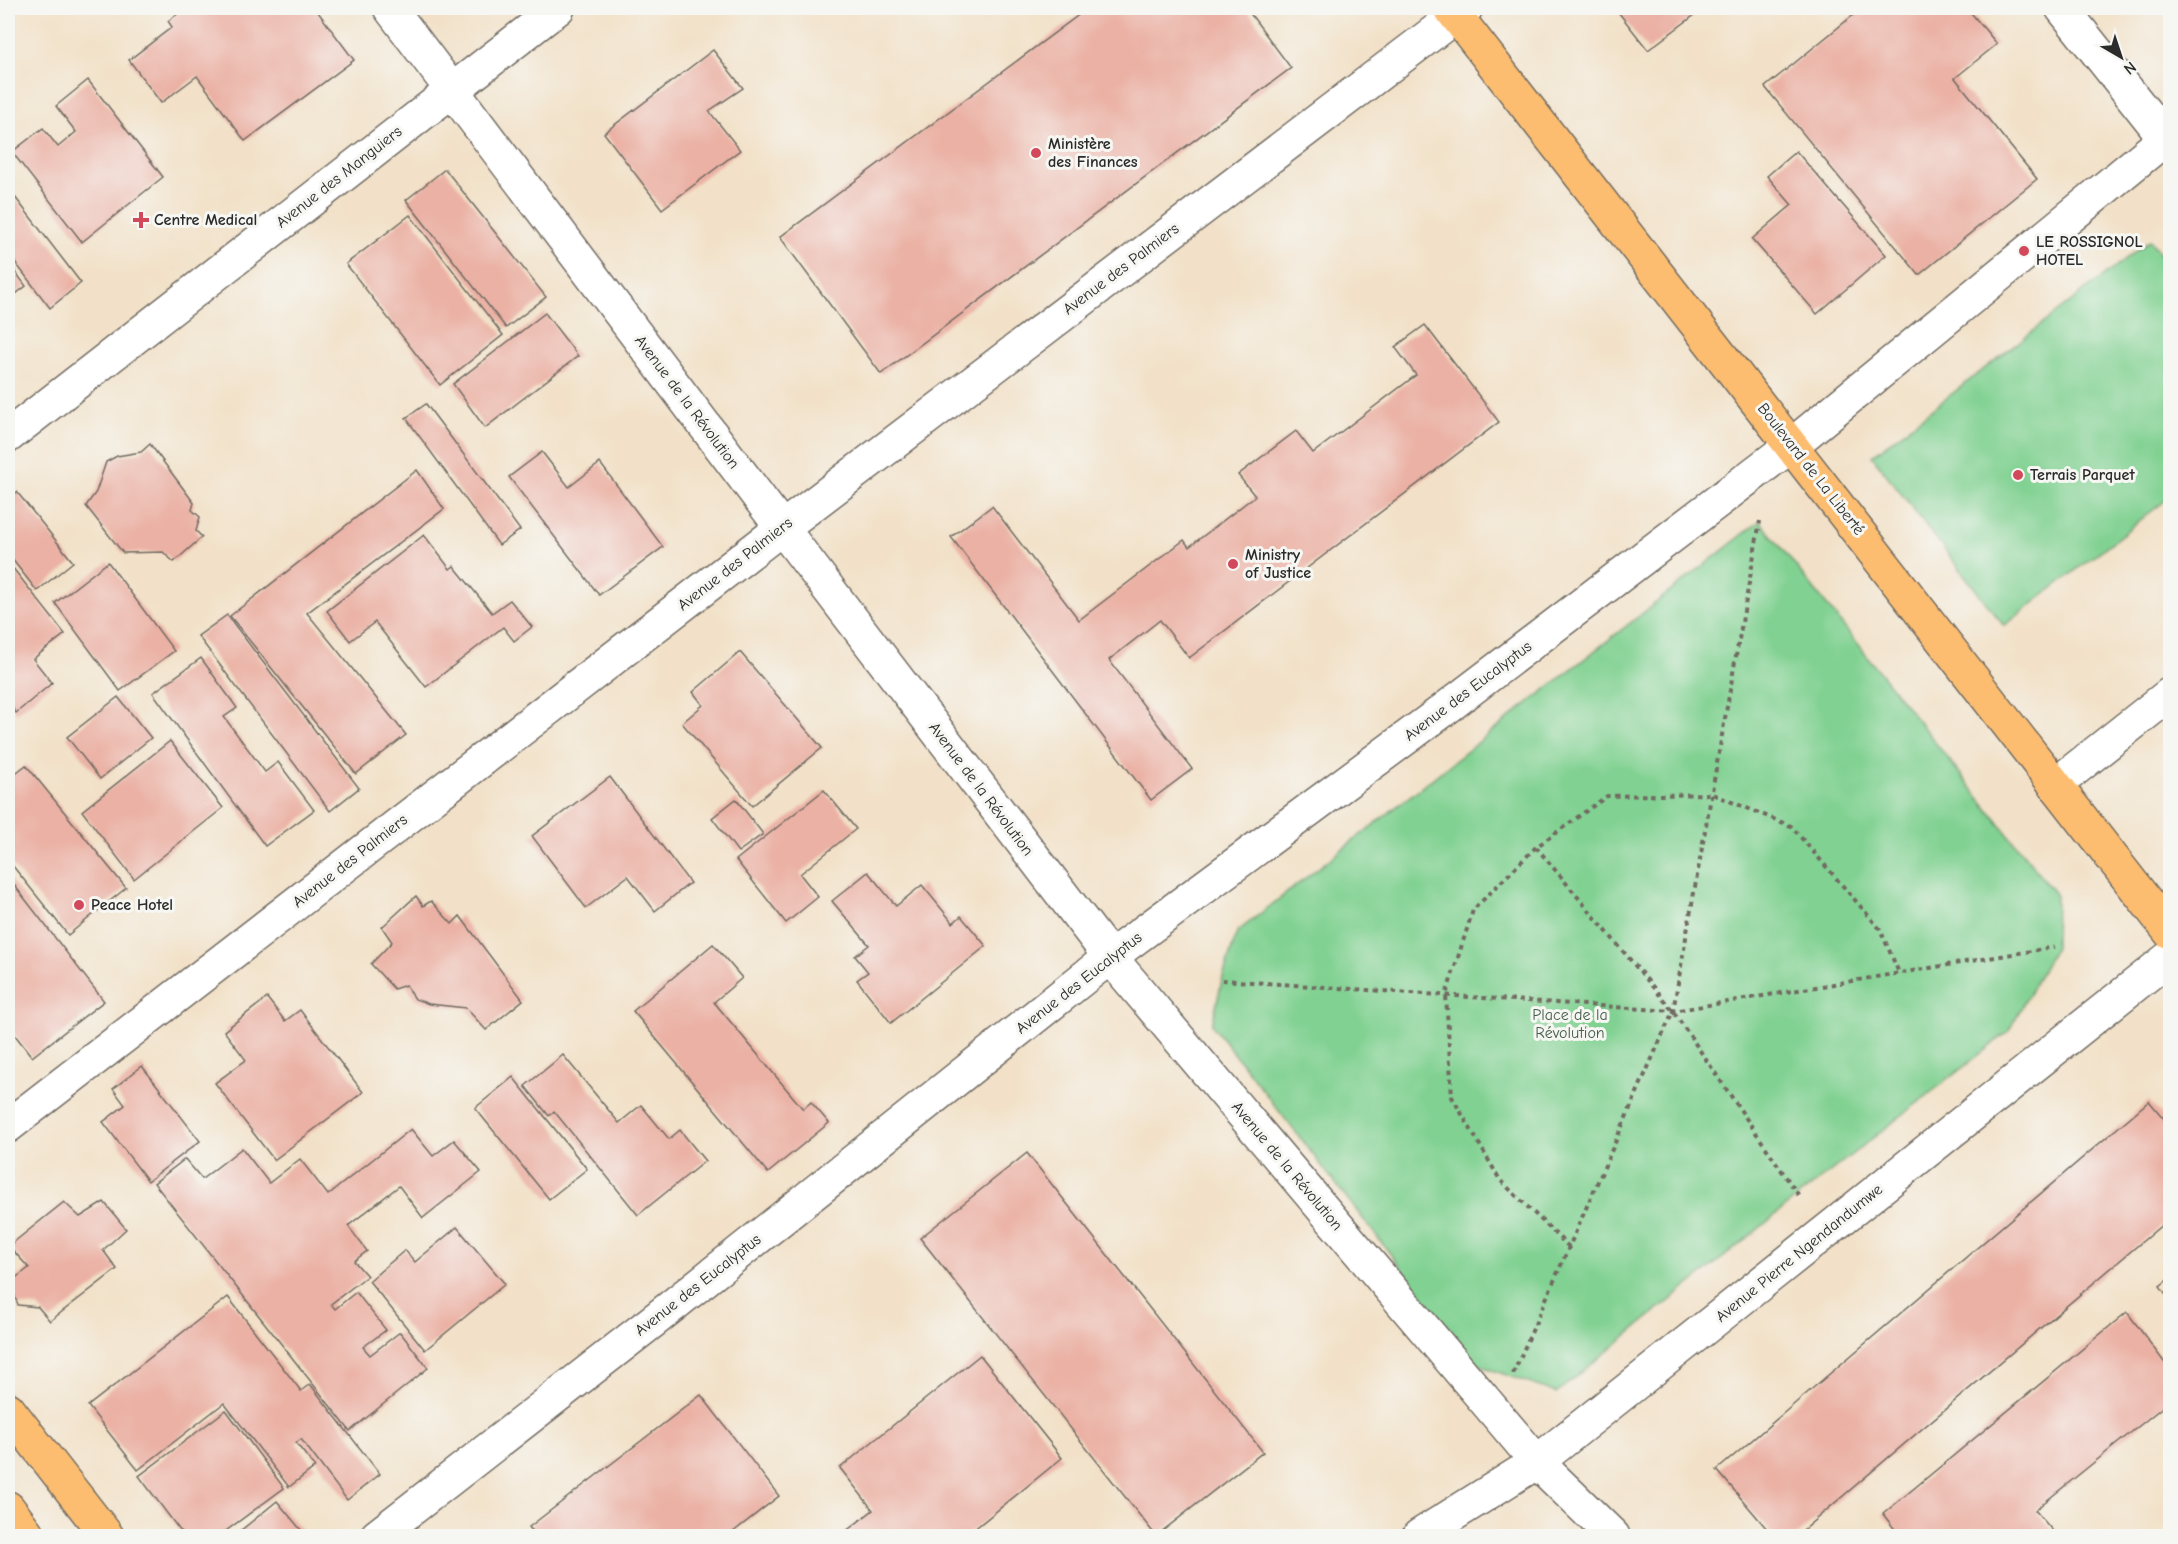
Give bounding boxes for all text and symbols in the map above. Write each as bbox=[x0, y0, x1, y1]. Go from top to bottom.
north arrow bbox=[2091, 27, 2151, 87]
text: N bbox=[2120, 58, 2140, 78]
street label: Avenue des Manguiers bbox=[273, 122, 406, 232]
place label: Ministère des Finances bbox=[1048, 135, 1138, 171]
marker: Ministère des Finances bbox=[1029, 146, 1043, 160]
marker: Centre Medical bbox=[132, 211, 150, 229]
place label: Centre Medical bbox=[154, 211, 257, 229]
street label: Avenue des Palmiers bbox=[1059, 219, 1183, 318]
place label: LE ROSSIGNOL HOTEL bbox=[2036, 233, 2143, 269]
marker: LE ROSSIGNOL HOTEL bbox=[2017, 244, 2031, 258]
street label: Avenue de la Révolution bbox=[631, 332, 743, 472]
street label: Boulevard de La Liberté bbox=[1754, 400, 1868, 538]
place label: Terrais Parquet bbox=[2030, 466, 2135, 484]
marker: Terrais Parquet bbox=[2011, 468, 2025, 482]
street label: Avenue des Palmiers bbox=[674, 513, 796, 614]
place label: Ministry of Justice bbox=[1245, 546, 1311, 582]
marker: Ministry of Justice bbox=[1226, 557, 1240, 571]
street label: Avenue des Eucalyptus bbox=[1401, 637, 1535, 745]
street label: Avenue de la Révolution bbox=[925, 719, 1037, 859]
street label: Avenue des Palmiers bbox=[289, 810, 411, 911]
place label: Peace Hotel bbox=[91, 896, 173, 914]
marker: Peace Hotel bbox=[72, 898, 86, 912]
street label: Avenue des Eucalyptus bbox=[1012, 928, 1146, 1038]
park label: Place de la Révolution bbox=[1532, 1006, 1608, 1042]
street label: Avenue de la Révolution bbox=[1228, 1098, 1346, 1234]
street label: Avenue Pierre Ngendandumwe bbox=[1712, 1180, 1886, 1326]
street label: Avenue des Eucalyptus bbox=[631, 1230, 765, 1340]

